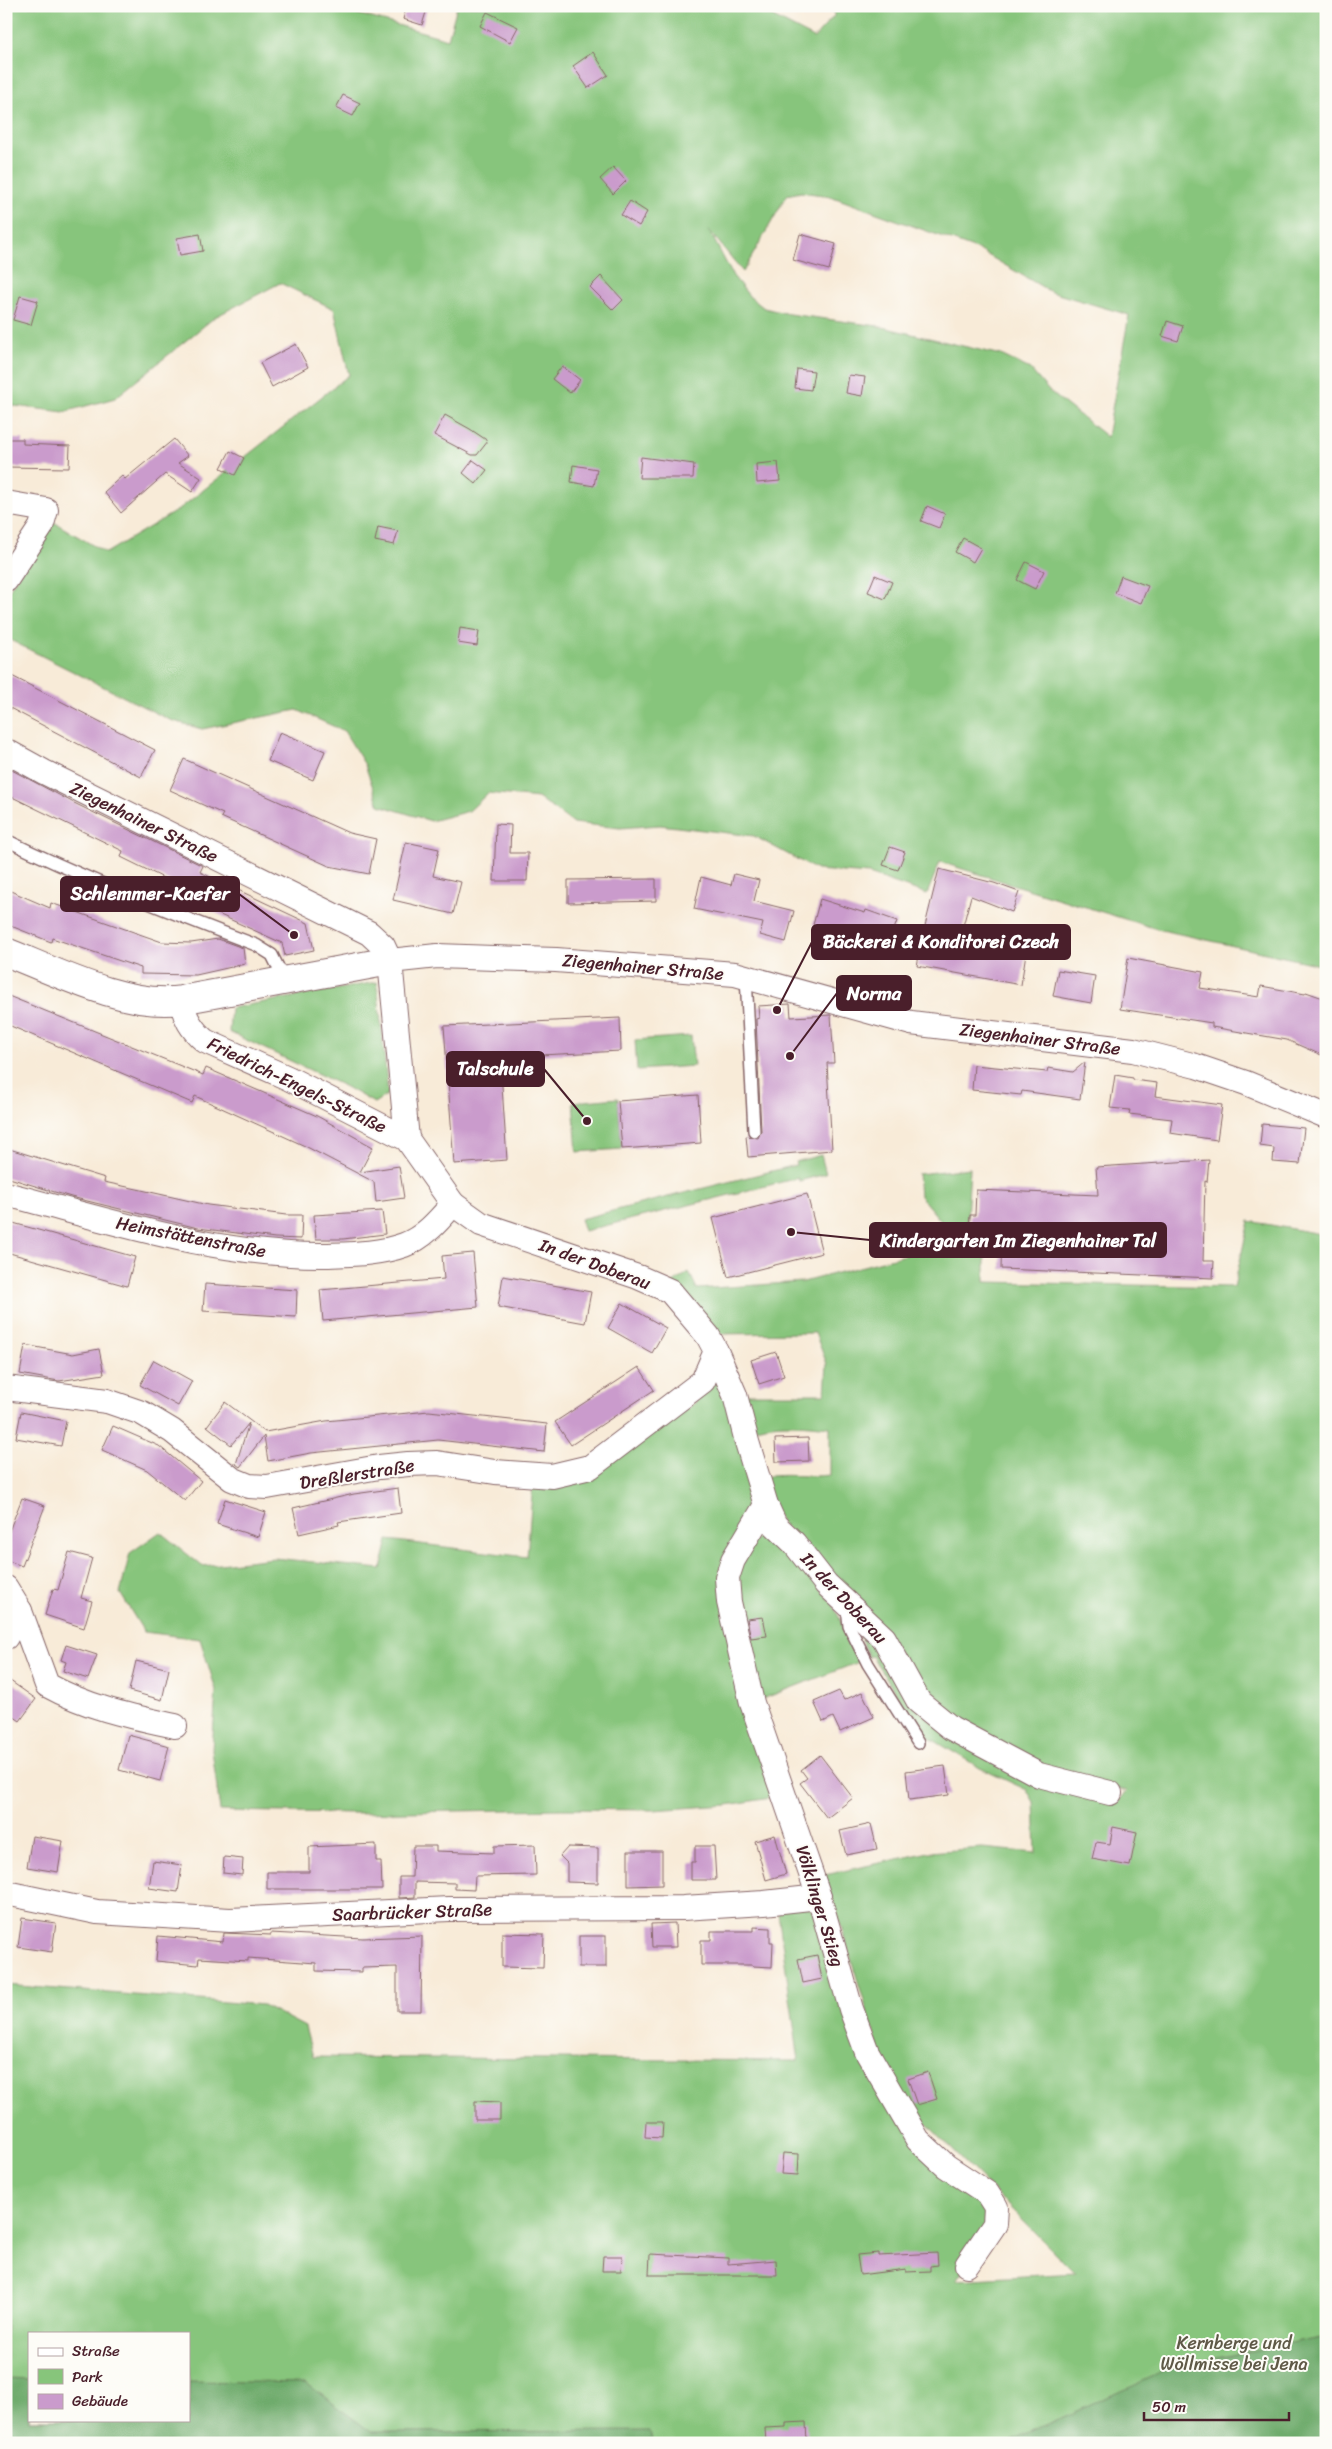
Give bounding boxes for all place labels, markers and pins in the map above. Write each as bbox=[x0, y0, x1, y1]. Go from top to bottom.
callout: Schlemmer-Kaefer bbox=[61, 877, 239, 911]
callout: Bäckerei & Konditorei Czech bbox=[812, 925, 1070, 959]
callout: Norma bbox=[837, 976, 911, 1010]
callout: Talschule bbox=[447, 1052, 544, 1086]
callout: Kindergarten Im Ziegenhainer Tal bbox=[870, 1223, 1166, 1257]

